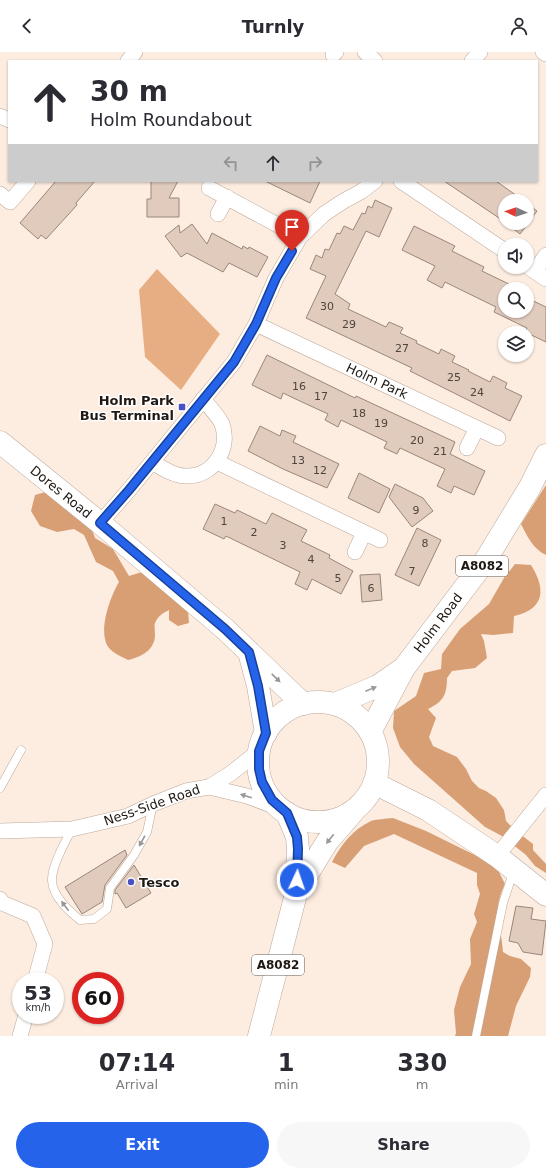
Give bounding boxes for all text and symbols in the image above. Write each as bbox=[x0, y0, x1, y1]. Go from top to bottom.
icon: back bbox=[16, 15, 38, 37]
icon: person bbox=[508, 15, 530, 37]
text: Turnly bbox=[242, 16, 304, 37]
text: 30 m bbox=[90, 75, 168, 108]
icon: ahead bbox=[24, 76, 76, 128]
text: Holm Roundabout bbox=[90, 109, 252, 130]
icon: left bbox=[220, 152, 242, 174]
icon: ahead bbox=[262, 152, 284, 174]
icon: right bbox=[304, 152, 326, 174]
north arrow bbox=[498, 194, 534, 230]
map controls bbox=[498, 194, 534, 362]
pin bbox=[275, 210, 309, 251]
icon: arrive bbox=[281, 216, 303, 238]
button: sound bbox=[498, 238, 534, 274]
button: search bbox=[498, 282, 534, 318]
house number: 30 bbox=[320, 300, 334, 313]
house number: 29 bbox=[342, 318, 356, 331]
button: layers bbox=[498, 326, 534, 362]
house number: 27 bbox=[395, 342, 409, 355]
street label: Holm Park bbox=[344, 360, 411, 402]
house number: 25 bbox=[447, 371, 461, 384]
house number: 16 bbox=[292, 380, 306, 393]
house number: 24 bbox=[470, 386, 484, 399]
house number: 17 bbox=[314, 390, 328, 403]
place label: Holm Park Bus Terminal bbox=[80, 393, 174, 423]
marker: Holm Park Bus Terminal bbox=[177, 402, 187, 412]
house number: 18 bbox=[352, 407, 366, 420]
house number: 19 bbox=[374, 417, 388, 430]
house number: 20 bbox=[410, 434, 424, 447]
house number: 21 bbox=[433, 445, 447, 458]
house number: 13 bbox=[291, 454, 305, 467]
street label: Dores Road bbox=[27, 463, 95, 521]
house number: 12 bbox=[313, 464, 327, 477]
house number: 9 bbox=[413, 504, 420, 517]
house number: 1 bbox=[221, 515, 228, 528]
house number: 2 bbox=[251, 526, 258, 539]
house number: 8 bbox=[422, 537, 429, 550]
house number: 3 bbox=[280, 539, 287, 552]
house number: 4 bbox=[308, 553, 315, 566]
road number: A8082 bbox=[456, 556, 508, 576]
house number: 7 bbox=[409, 565, 416, 578]
house number: 5 bbox=[335, 572, 342, 585]
house number: 6 bbox=[368, 582, 375, 595]
street label: Holm Road bbox=[411, 590, 465, 656]
one-way arrow bbox=[271, 673, 281, 683]
one-way arrow bbox=[366, 686, 378, 692]
street label: Ness-Side Road bbox=[102, 781, 202, 829]
one-way arrow bbox=[240, 793, 252, 799]
one-way arrow bbox=[326, 834, 334, 845]
one-way arrow bbox=[139, 835, 146, 847]
position arrow bbox=[276, 859, 318, 901]
place label: Tesco bbox=[139, 875, 179, 890]
marker: Tesco bbox=[126, 877, 136, 887]
one-way arrow bbox=[61, 900, 69, 911]
road number: A8082 bbox=[252, 955, 304, 975]
speed limit sign: 60 bbox=[72, 972, 124, 1024]
text: 53 bbox=[24, 981, 52, 1005]
text: km/h bbox=[25, 1002, 51, 1013]
text: 07:14 bbox=[99, 1049, 175, 1077]
text: 1 bbox=[278, 1049, 294, 1077]
text: 330 bbox=[397, 1049, 447, 1077]
text: Arrival bbox=[116, 1077, 158, 1092]
text: min bbox=[274, 1077, 298, 1092]
text: m bbox=[416, 1077, 429, 1092]
button: Exit bbox=[16, 1122, 269, 1168]
button: Share bbox=[277, 1122, 530, 1168]

